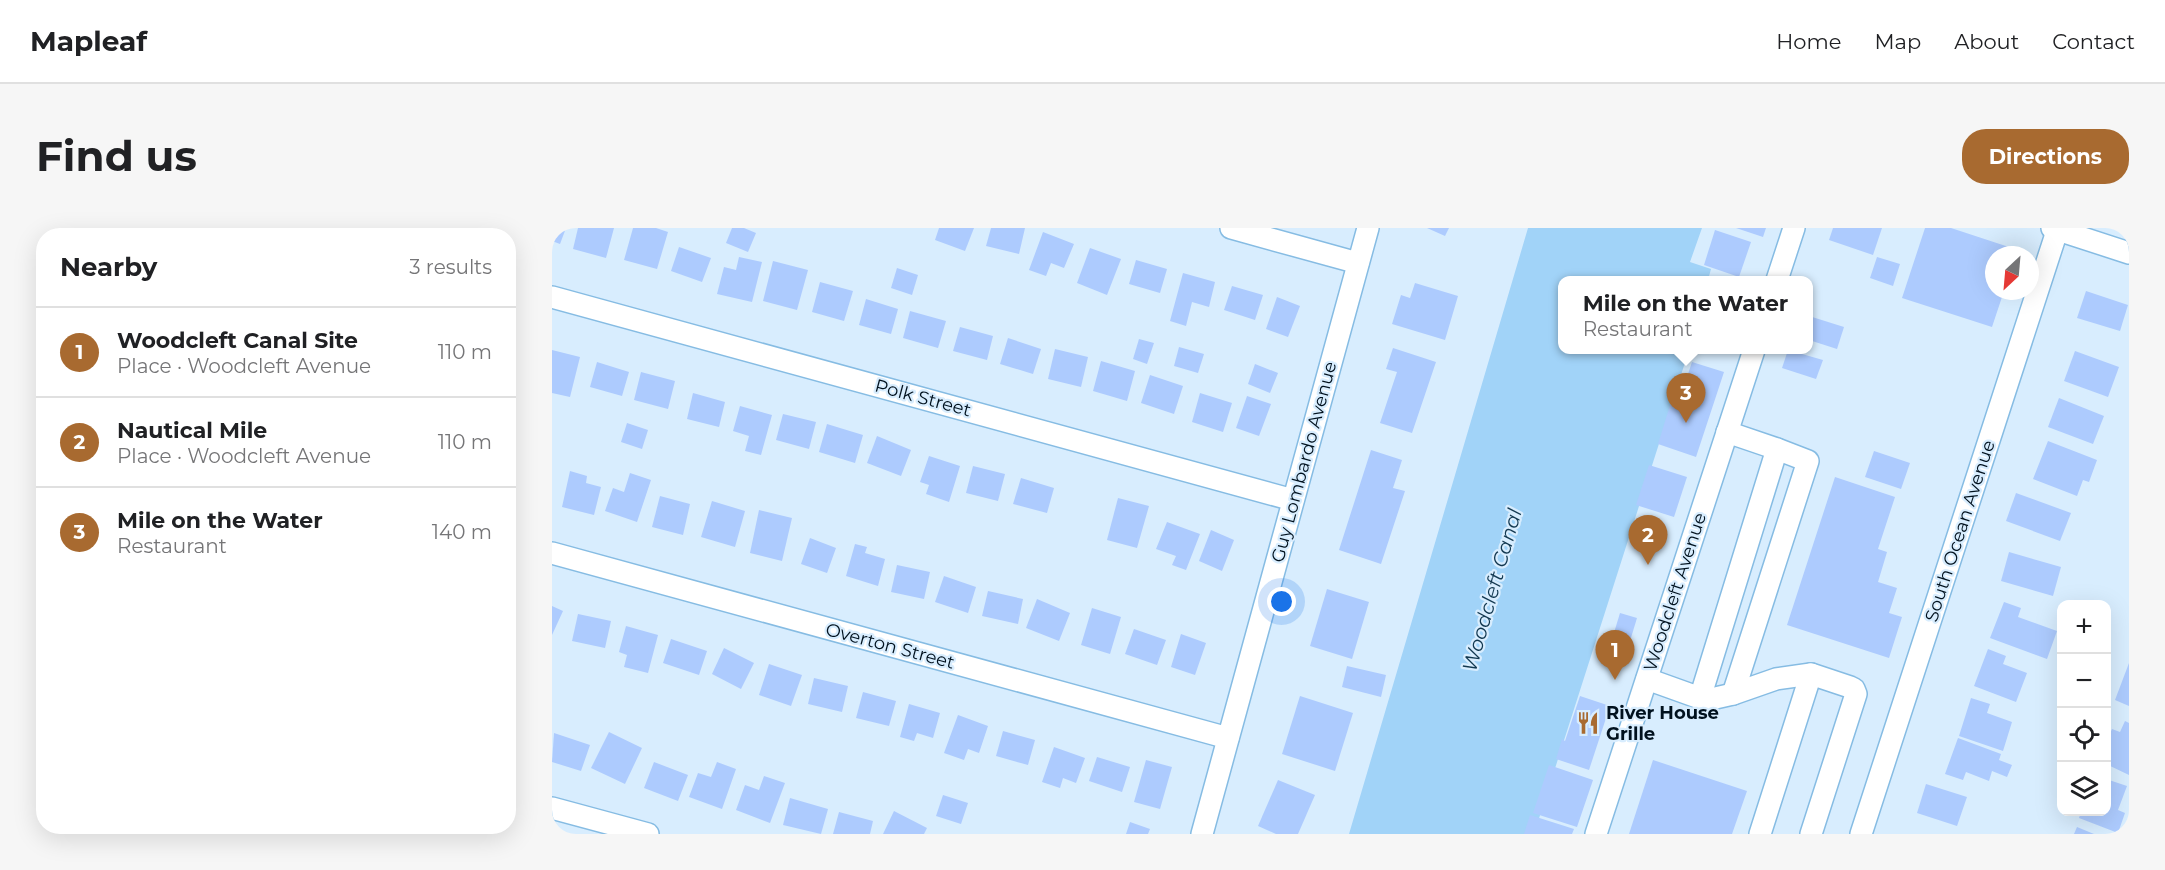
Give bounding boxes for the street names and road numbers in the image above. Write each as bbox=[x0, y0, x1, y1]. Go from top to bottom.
street label: Guy Lombardo Avenue bbox=[1267, 359, 1341, 565]
street label: Polk Street bbox=[872, 375, 974, 421]
street label: South Ocean Avenue bbox=[1920, 437, 2000, 625]
street label: Woodcleft Avenue bbox=[1639, 510, 1711, 674]
street label: Overton Street bbox=[823, 618, 957, 674]

